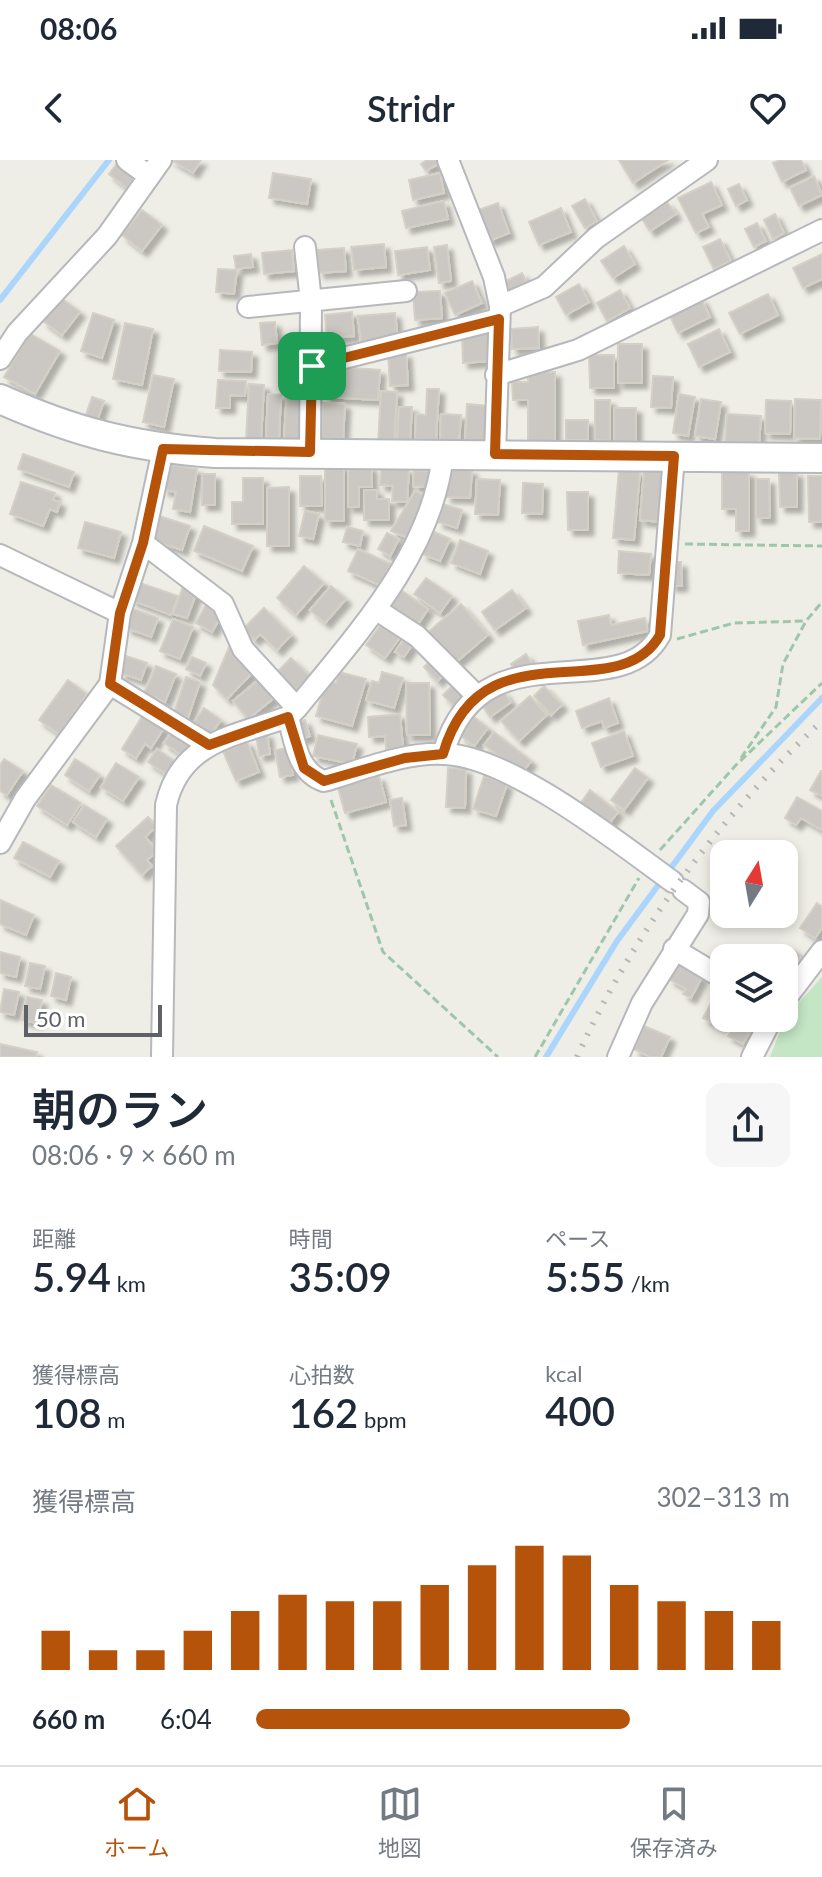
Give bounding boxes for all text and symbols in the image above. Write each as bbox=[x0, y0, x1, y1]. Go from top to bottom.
text: 08:06 bbox=[40, 10, 117, 46]
icon: back bbox=[32, 86, 76, 130]
text: Stridr bbox=[367, 86, 455, 130]
icon: heart bbox=[746, 86, 790, 130]
pin bbox=[278, 332, 346, 400]
icon: arrive bbox=[290, 344, 334, 388]
north arrow bbox=[710, 840, 798, 928]
map controls bbox=[710, 840, 798, 1032]
button: layers bbox=[710, 944, 798, 1032]
scale bar bbox=[24, 1001, 162, 1037]
text: 50 m bbox=[36, 1005, 85, 1032]
text: 朝のラン bbox=[32, 1083, 208, 1135]
button: share bbox=[706, 1083, 790, 1167]
text: 08:06 · 9 × 660 m bbox=[32, 1139, 236, 1171]
text: 距離 bbox=[32, 1225, 76, 1252]
text: 時間 bbox=[289, 1225, 333, 1252]
text: ペース bbox=[545, 1225, 610, 1252]
text: 5.94 bbox=[32, 1253, 111, 1301]
text: 35:09 bbox=[289, 1253, 392, 1301]
text: 5:55 bbox=[545, 1253, 625, 1301]
text: km bbox=[111, 1270, 146, 1297]
text: /km bbox=[625, 1270, 670, 1297]
text: kcal bbox=[545, 1360, 583, 1387]
text: 獲得標高 bbox=[32, 1361, 120, 1388]
text: 心拍数 bbox=[289, 1361, 355, 1388]
text: 400 bbox=[545, 1387, 615, 1435]
text: 108 bbox=[32, 1389, 102, 1437]
text: 162 bbox=[289, 1389, 358, 1437]
text: m bbox=[102, 1406, 125, 1433]
text: bpm bbox=[358, 1406, 407, 1433]
text: 302–313 m bbox=[656, 1481, 790, 1513]
text: 獲得標高 bbox=[32, 1485, 136, 1517]
text: 660 m bbox=[32, 1703, 105, 1735]
text: 6:04 bbox=[160, 1703, 212, 1735]
tab: ホーム bbox=[104, 1782, 169, 1862]
tab: 地図 bbox=[378, 1782, 422, 1862]
tab: 保存済み bbox=[630, 1782, 718, 1862]

